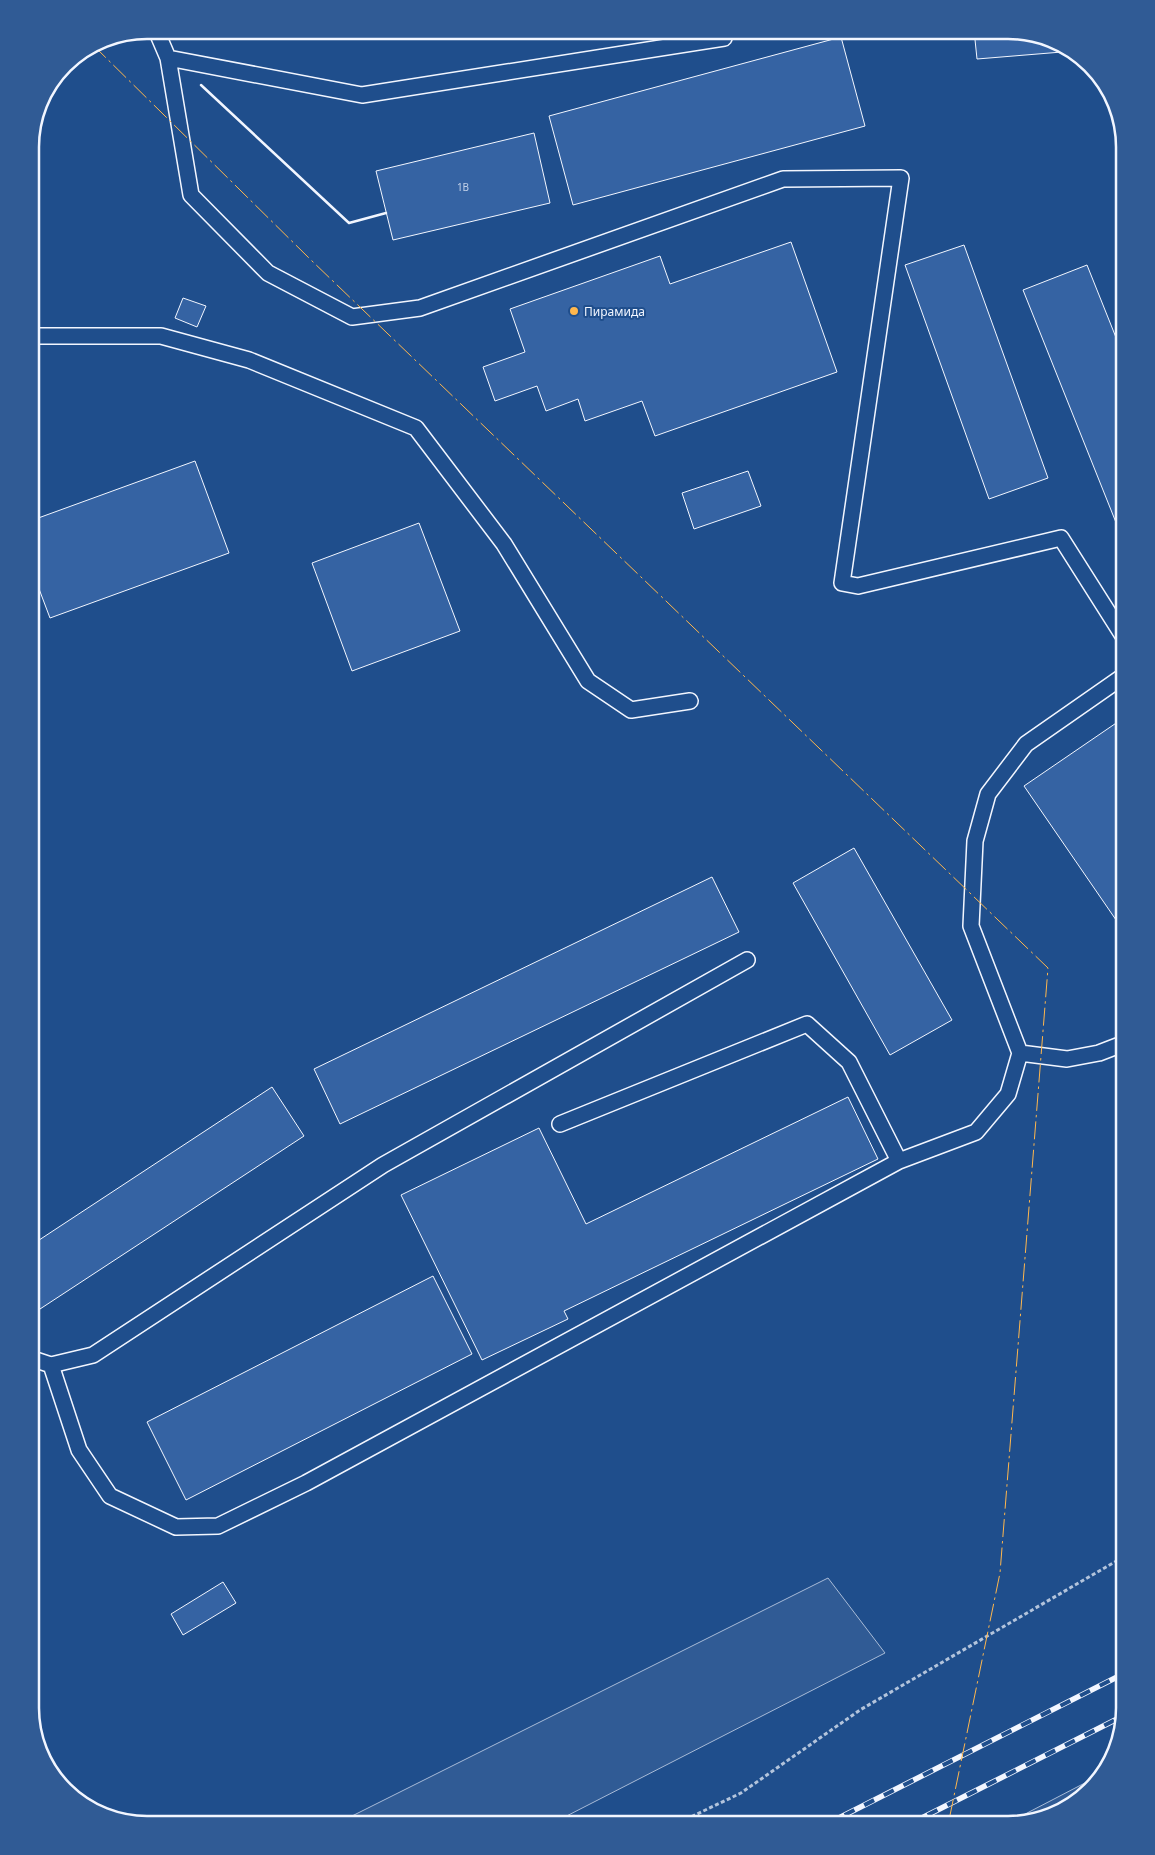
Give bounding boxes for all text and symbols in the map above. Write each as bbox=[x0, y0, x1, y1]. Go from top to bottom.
house number: 1В bbox=[457, 180, 469, 194]
place label: Пирамида bbox=[584, 303, 645, 320]
marker: Пирамида bbox=[568, 305, 580, 317]

